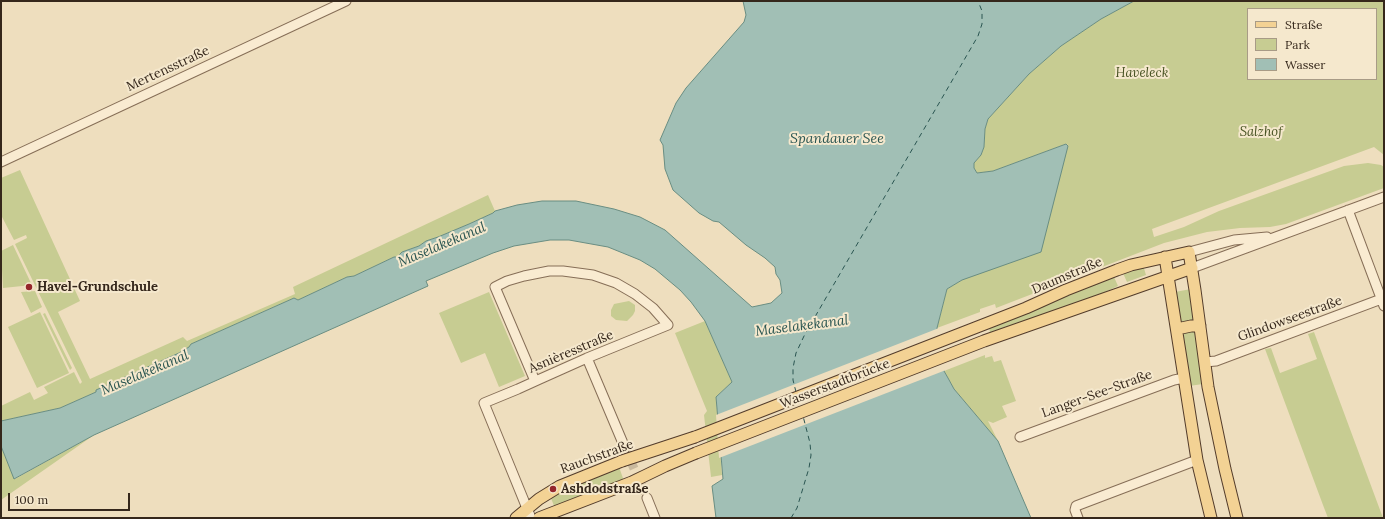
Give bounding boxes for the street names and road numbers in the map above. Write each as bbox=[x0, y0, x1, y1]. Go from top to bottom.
street label: Mertensstraße bbox=[124, 43, 212, 95]
street label: Daumstraße bbox=[1030, 254, 1104, 298]
street label: Glindowseestraße bbox=[1236, 293, 1344, 345]
street label: Asnièresstraße bbox=[526, 327, 616, 377]
street label: Wasserstadtbrücke bbox=[778, 356, 892, 412]
street label: Langer-See-Straße bbox=[1040, 367, 1154, 421]
street label: Rauchstraße bbox=[558, 437, 636, 477]

